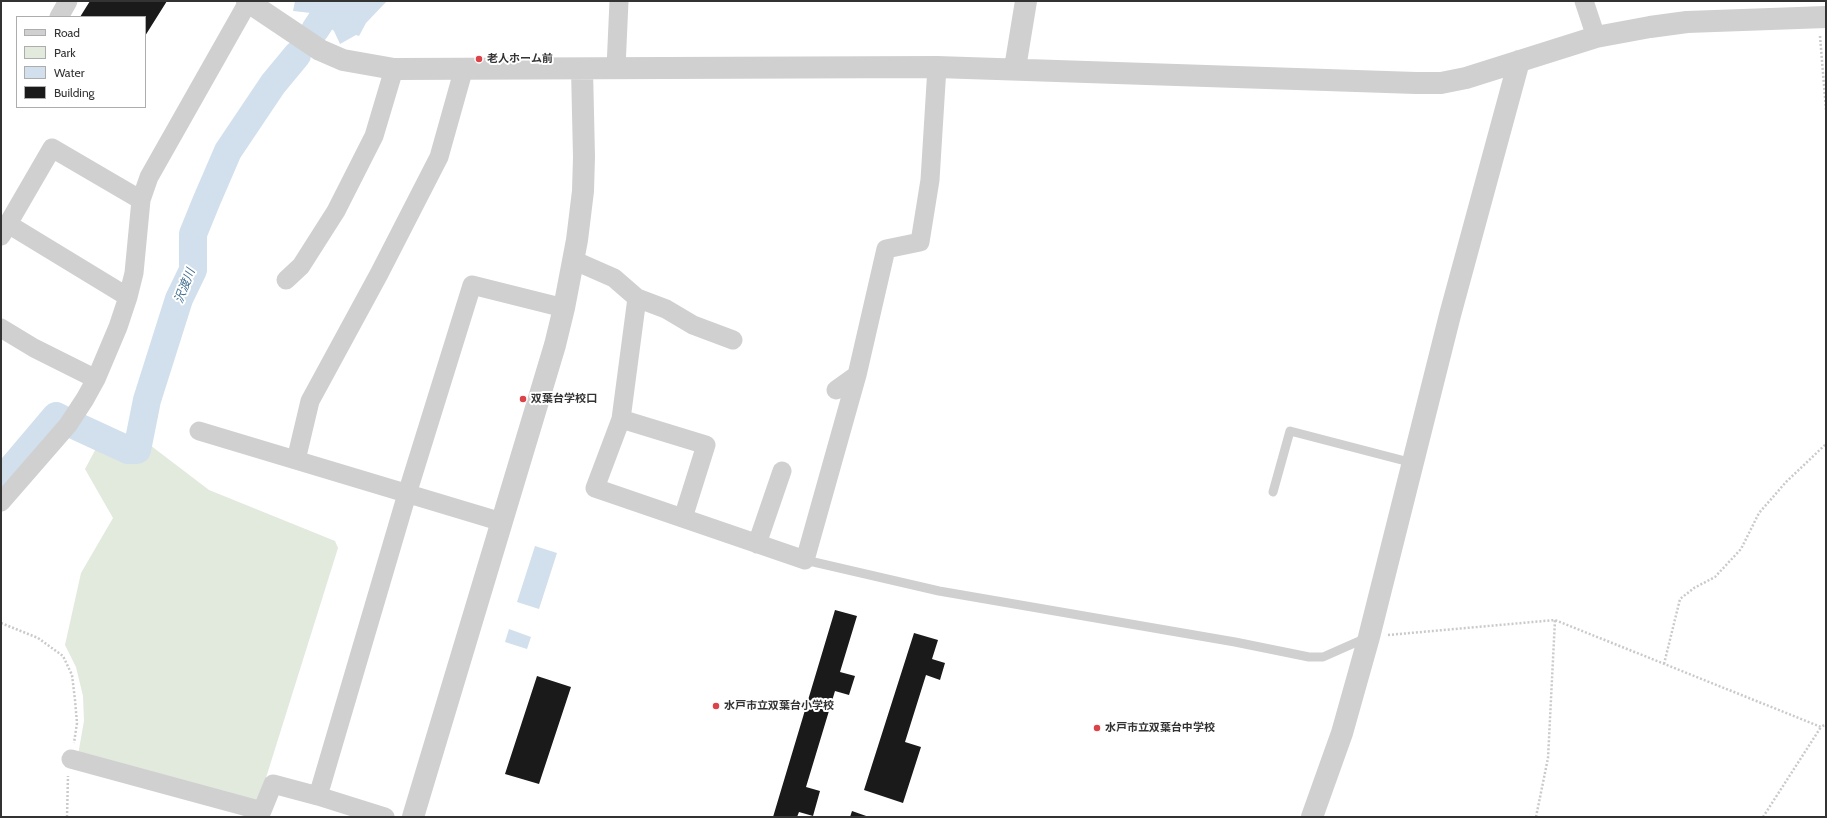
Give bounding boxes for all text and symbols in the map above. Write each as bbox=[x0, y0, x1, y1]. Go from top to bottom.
legend bbox=[16, 16, 146, 108]
text: Road bbox=[54, 25, 80, 40]
text: Park bbox=[54, 45, 76, 60]
place label: 老人ホーム前 bbox=[487, 52, 553, 66]
marker: 老人ホーム前 bbox=[474, 54, 484, 64]
text: Water bbox=[54, 65, 84, 80]
text: Building bbox=[54, 85, 95, 100]
water label: 沢渡川 bbox=[172, 267, 198, 305]
place label: 双葉台学校口 bbox=[531, 392, 597, 406]
marker: 双葉台学校口 bbox=[518, 394, 528, 404]
place label: 水戸市立双葉台小学校 bbox=[724, 699, 834, 713]
marker: 水戸市立双葉台小学校 bbox=[711, 701, 721, 711]
place label: 水戸市立双葉台中学校 bbox=[1105, 721, 1215, 735]
marker: 水戸市立双葉台中学校 bbox=[1092, 723, 1102, 733]

